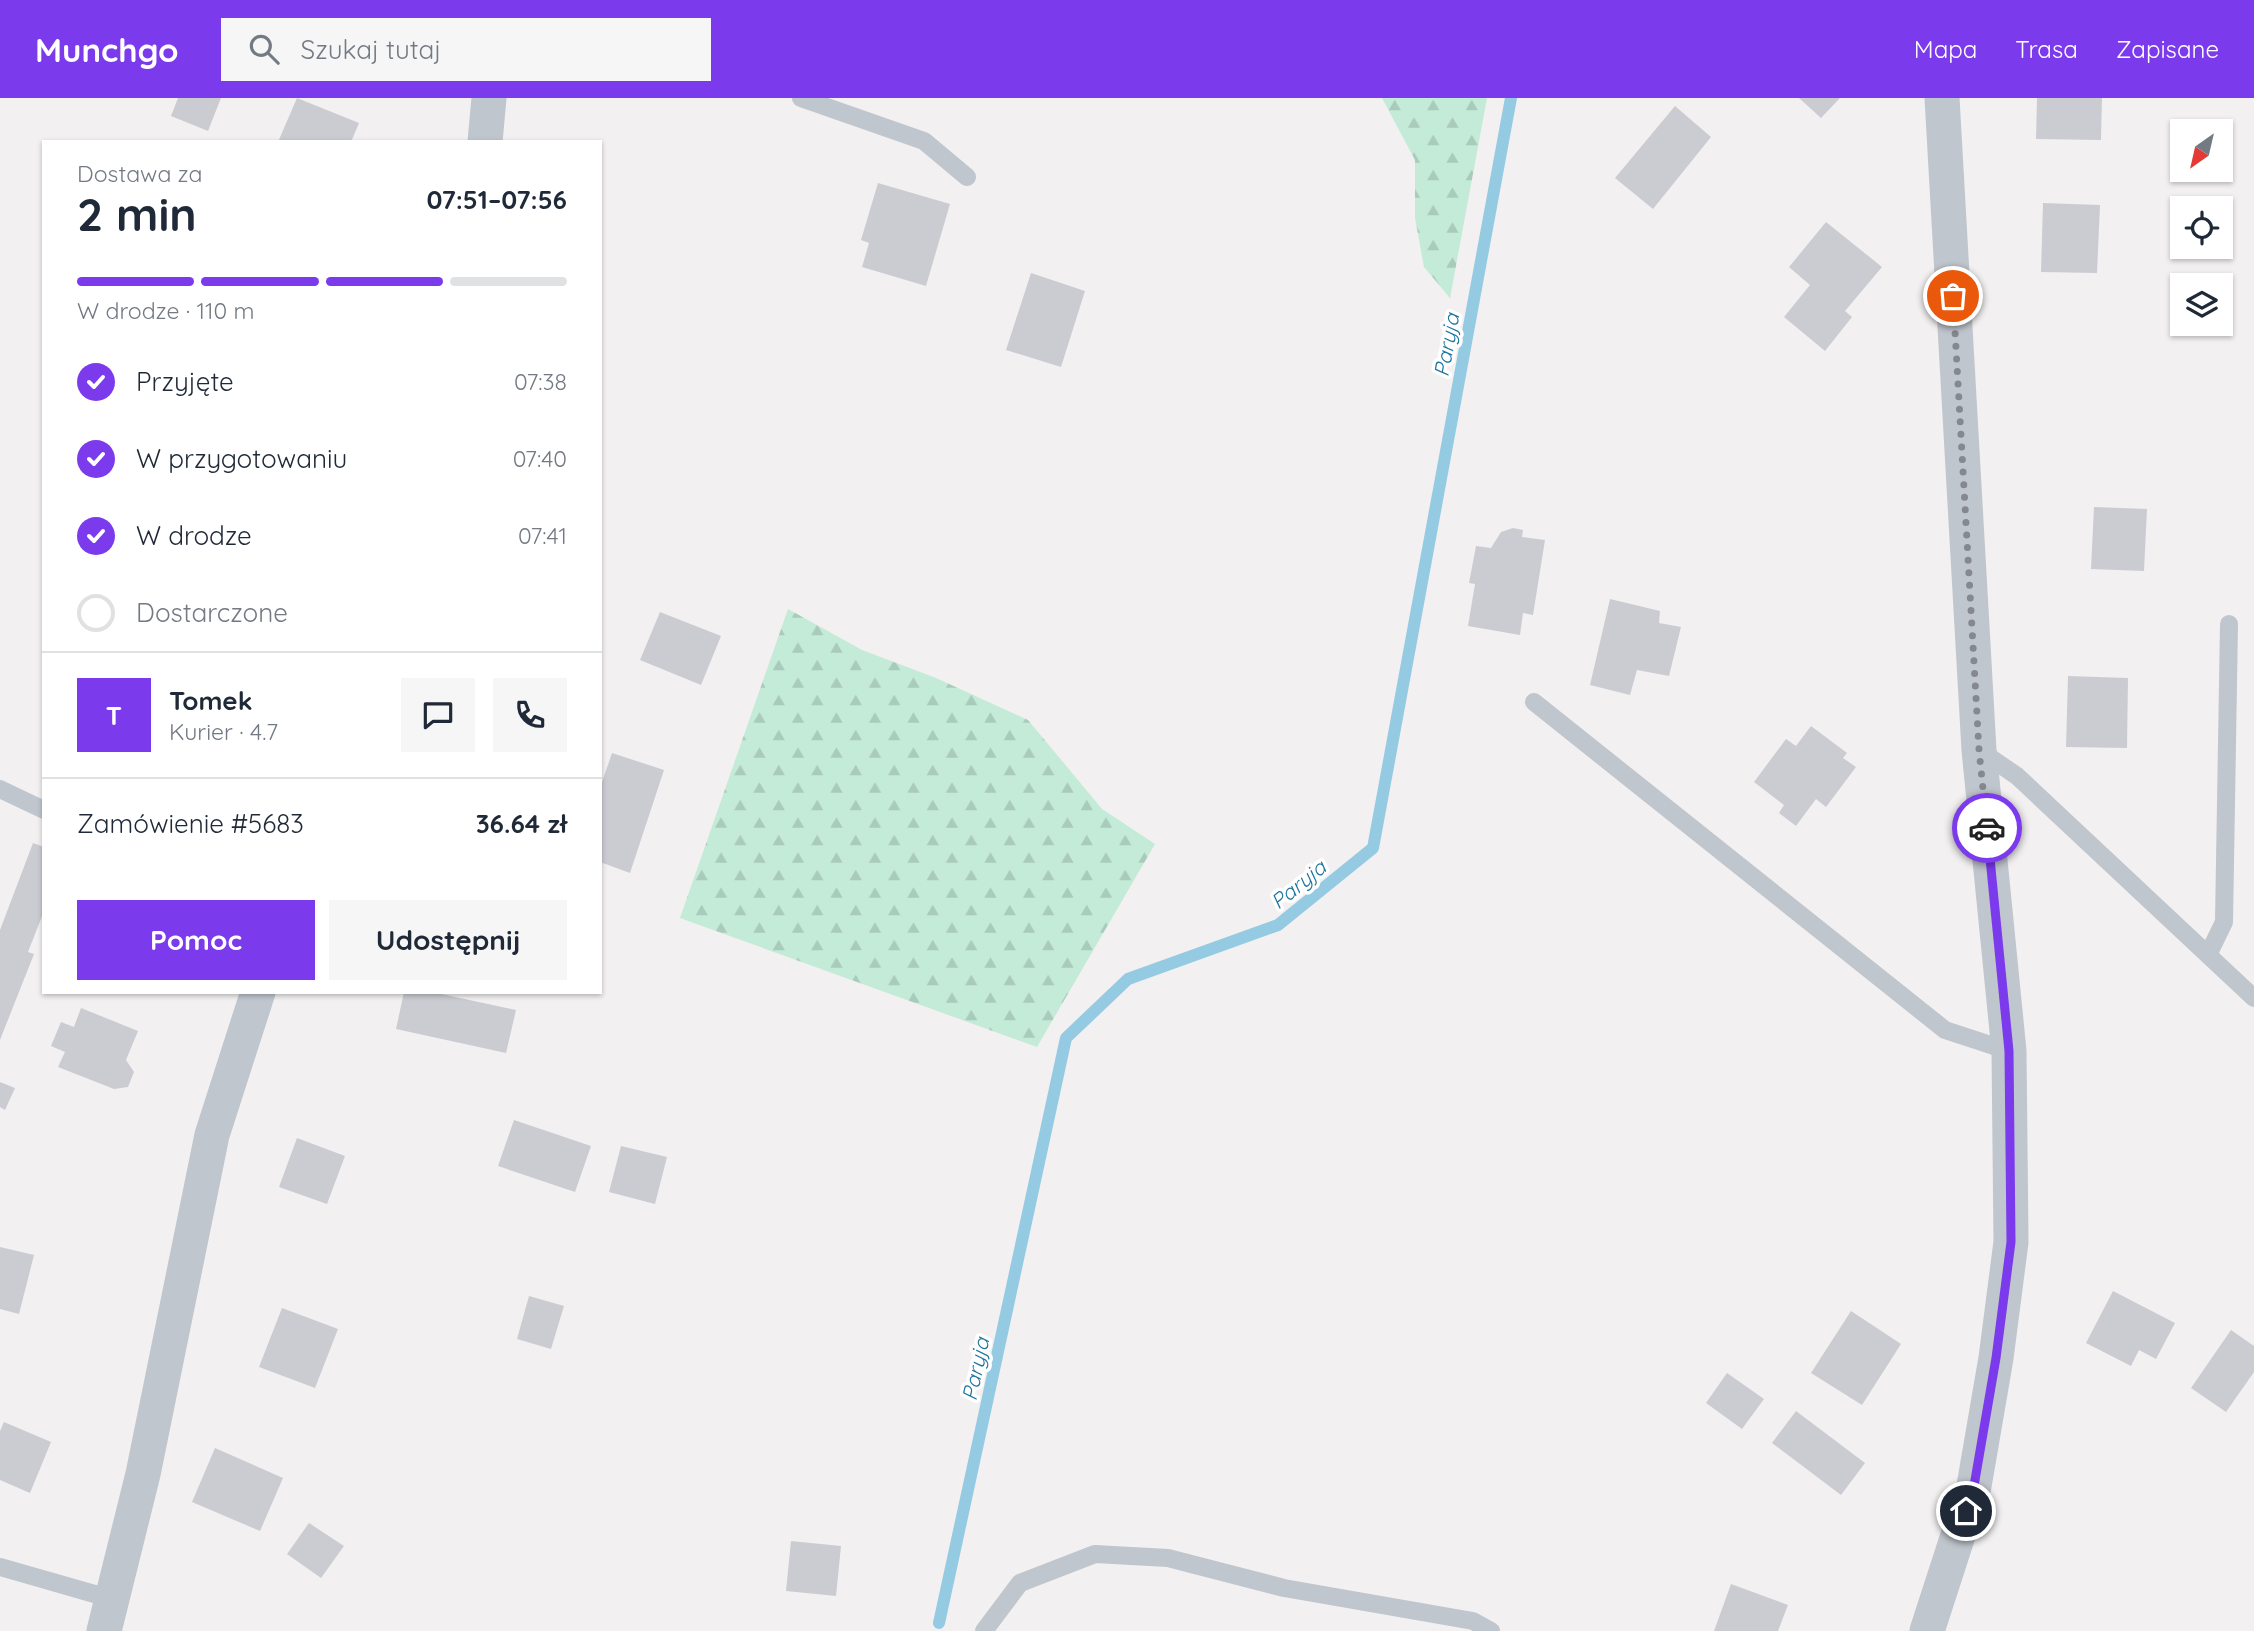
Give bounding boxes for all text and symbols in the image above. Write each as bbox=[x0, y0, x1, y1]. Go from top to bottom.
search box bbox=[221, 18, 711, 81]
text: Munchgo bbox=[35, 29, 179, 70]
icon: search bbox=[245, 30, 283, 68]
text: Szukaj tutaj bbox=[301, 33, 441, 66]
text: Mapa bbox=[1914, 34, 1977, 64]
text: Trasa bbox=[2015, 34, 2078, 64]
text: Zapisane bbox=[2116, 34, 2219, 64]
north arrow bbox=[2170, 119, 2233, 182]
map controls bbox=[2170, 119, 2233, 336]
text: Dostawa za bbox=[77, 159, 203, 188]
text: 07:51–07:56 bbox=[427, 183, 567, 216]
text: 2 min bbox=[77, 185, 197, 243]
button: locate bbox=[2170, 196, 2233, 259]
pin bbox=[1923, 266, 1983, 326]
button: layers bbox=[2170, 273, 2233, 336]
icon: bag bbox=[1934, 277, 1972, 315]
text: W drodze · 110 m bbox=[77, 296, 254, 325]
water label: Paryja bbox=[1428, 310, 1465, 379]
icon: check bbox=[77, 363, 115, 401]
text: Przyjęte bbox=[136, 365, 234, 398]
text: 07:38 bbox=[514, 367, 567, 396]
icon: check bbox=[77, 440, 115, 478]
text: W przygotowaniu bbox=[136, 442, 347, 475]
text: 07:40 bbox=[513, 444, 567, 473]
icon: check bbox=[77, 517, 115, 555]
text: W drodze bbox=[136, 519, 252, 552]
text: 07:41 bbox=[518, 521, 567, 550]
text: Dostarczone bbox=[136, 596, 288, 629]
button: chat bbox=[401, 678, 475, 752]
button: phone bbox=[493, 678, 567, 752]
text: Tomek bbox=[169, 684, 253, 717]
text: T bbox=[106, 699, 122, 732]
text: Kurier · 4.7 bbox=[169, 717, 278, 746]
courier bbox=[1952, 793, 2022, 863]
text: Zamówienie #5683 bbox=[77, 807, 304, 840]
text: 36.64 zł bbox=[476, 807, 567, 840]
icon: car bbox=[1968, 809, 2006, 847]
water label: Paryja bbox=[1265, 853, 1332, 914]
button: Pomoc bbox=[77, 900, 315, 980]
button: Udostępnij bbox=[329, 900, 567, 980]
water label: Paryja bbox=[956, 1334, 995, 1403]
pin bbox=[1936, 1481, 1996, 1541]
icon: home bbox=[1947, 1492, 1985, 1530]

